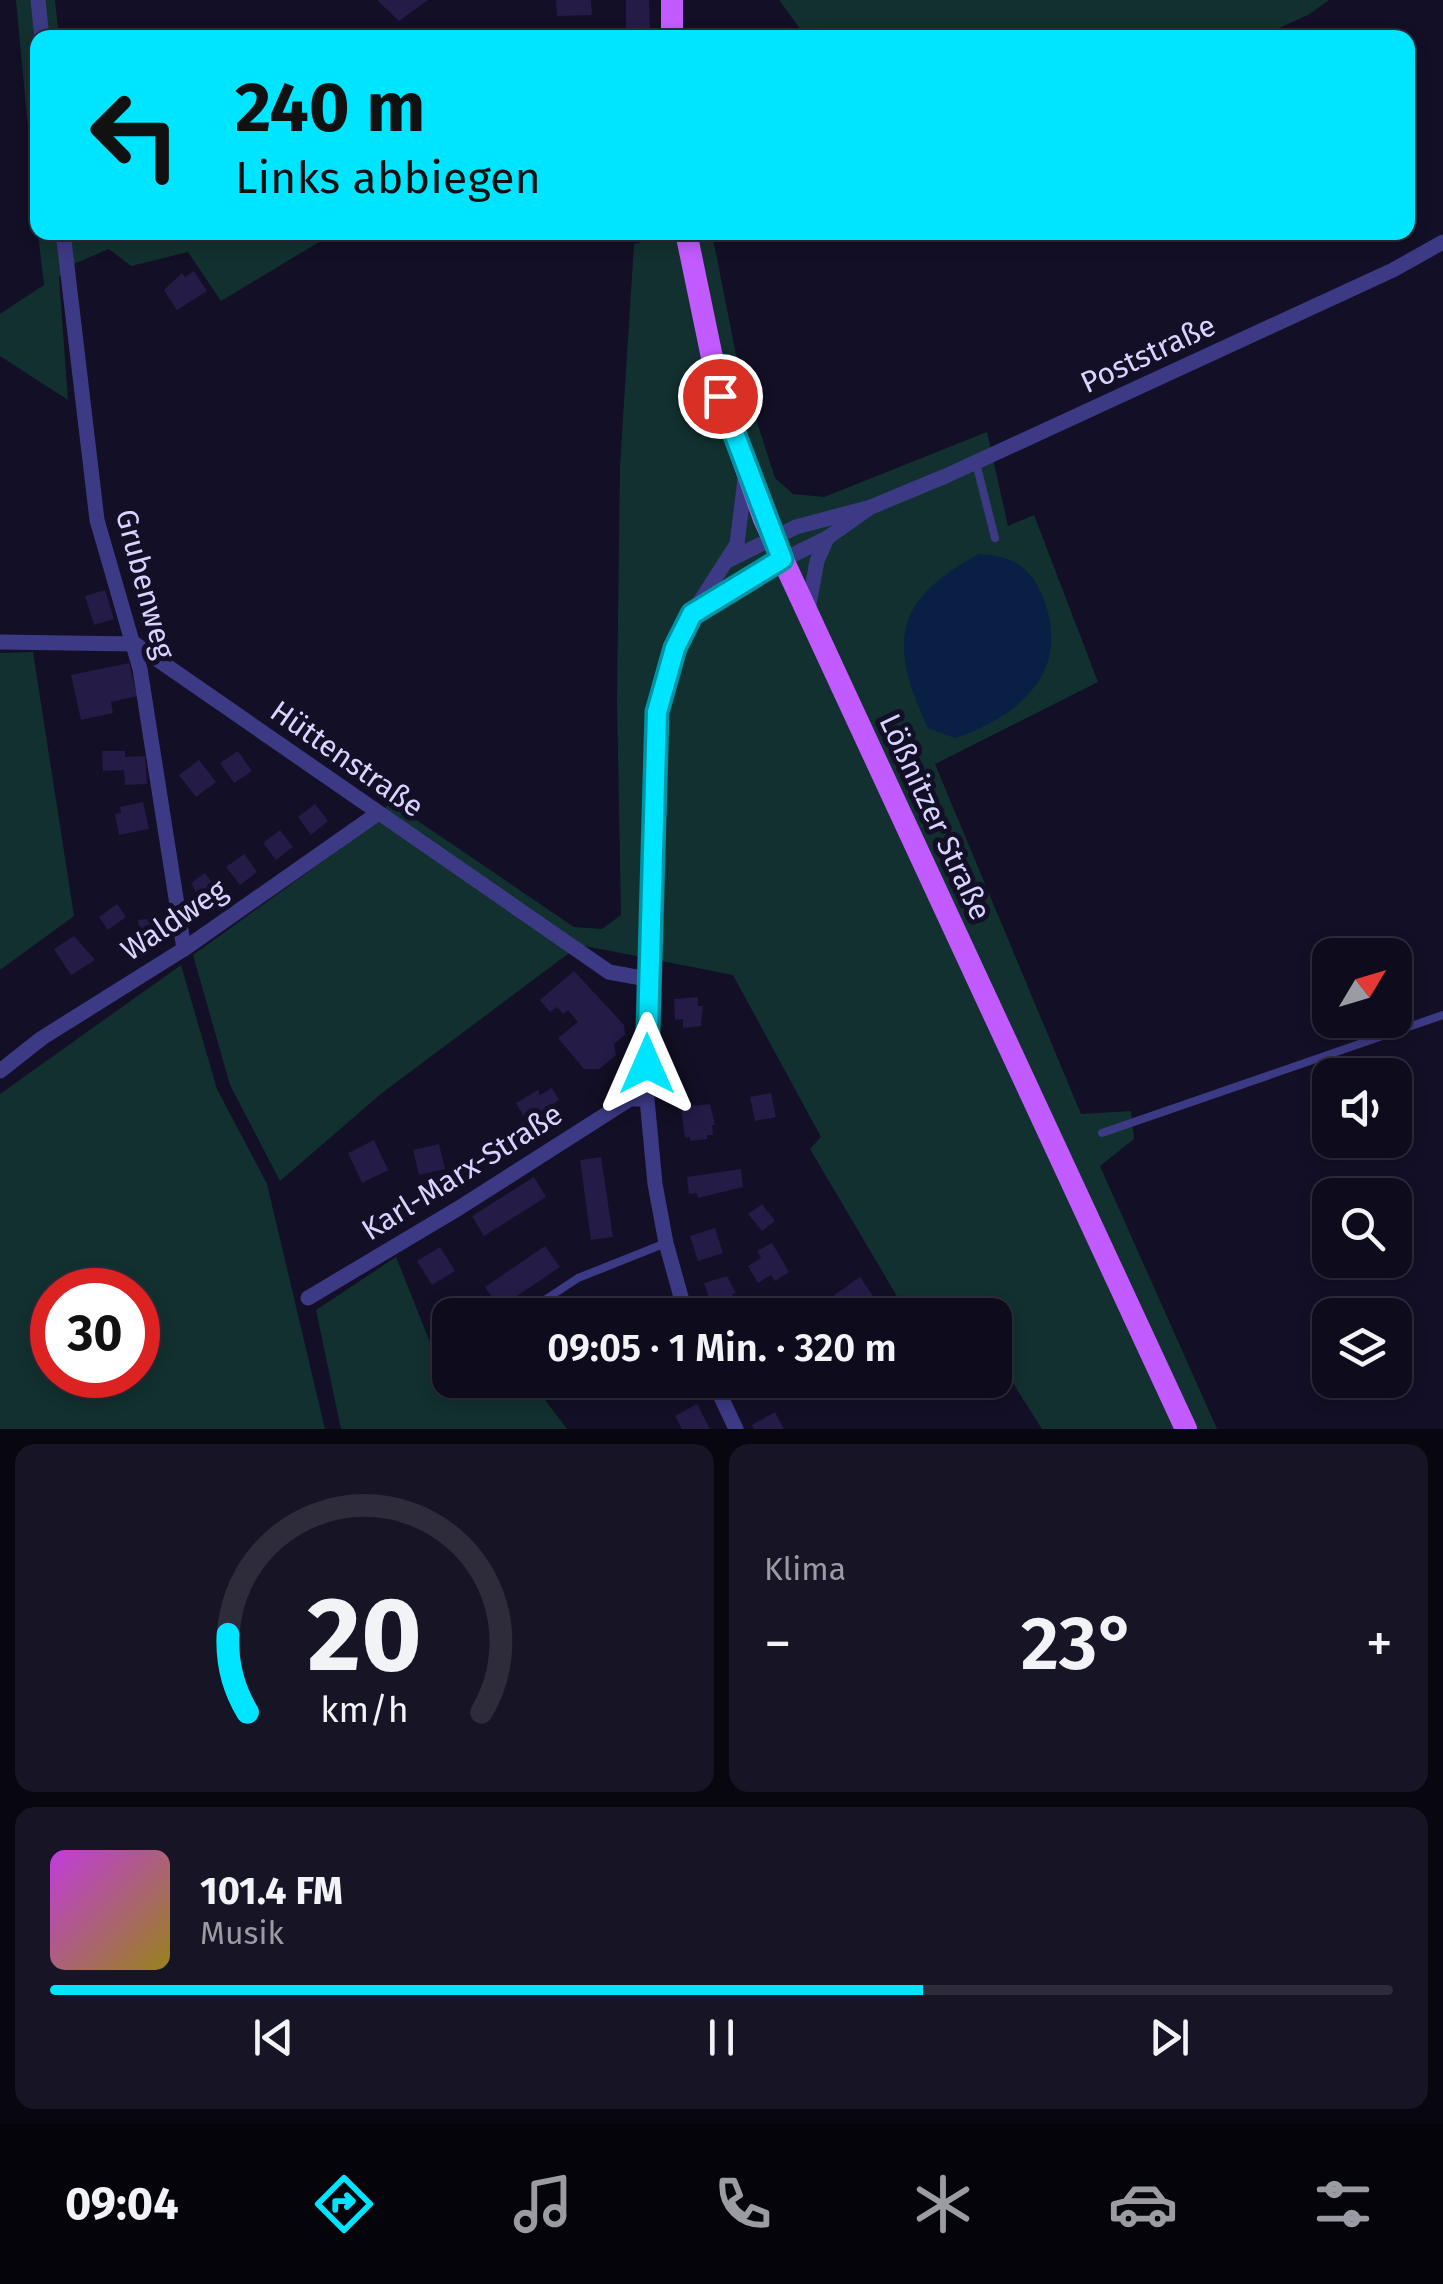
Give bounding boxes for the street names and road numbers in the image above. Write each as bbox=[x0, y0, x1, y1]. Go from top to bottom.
street label: Poststraße bbox=[1075, 307, 1221, 401]
street label: Grubenweg bbox=[108, 505, 182, 663]
street label: Hüttenstraße bbox=[263, 693, 431, 825]
street label: Lößnitzer Straße bbox=[871, 708, 999, 926]
street label: Waldweg bbox=[114, 871, 234, 968]
street label: Karl-Marx-Straße bbox=[355, 1096, 569, 1248]

